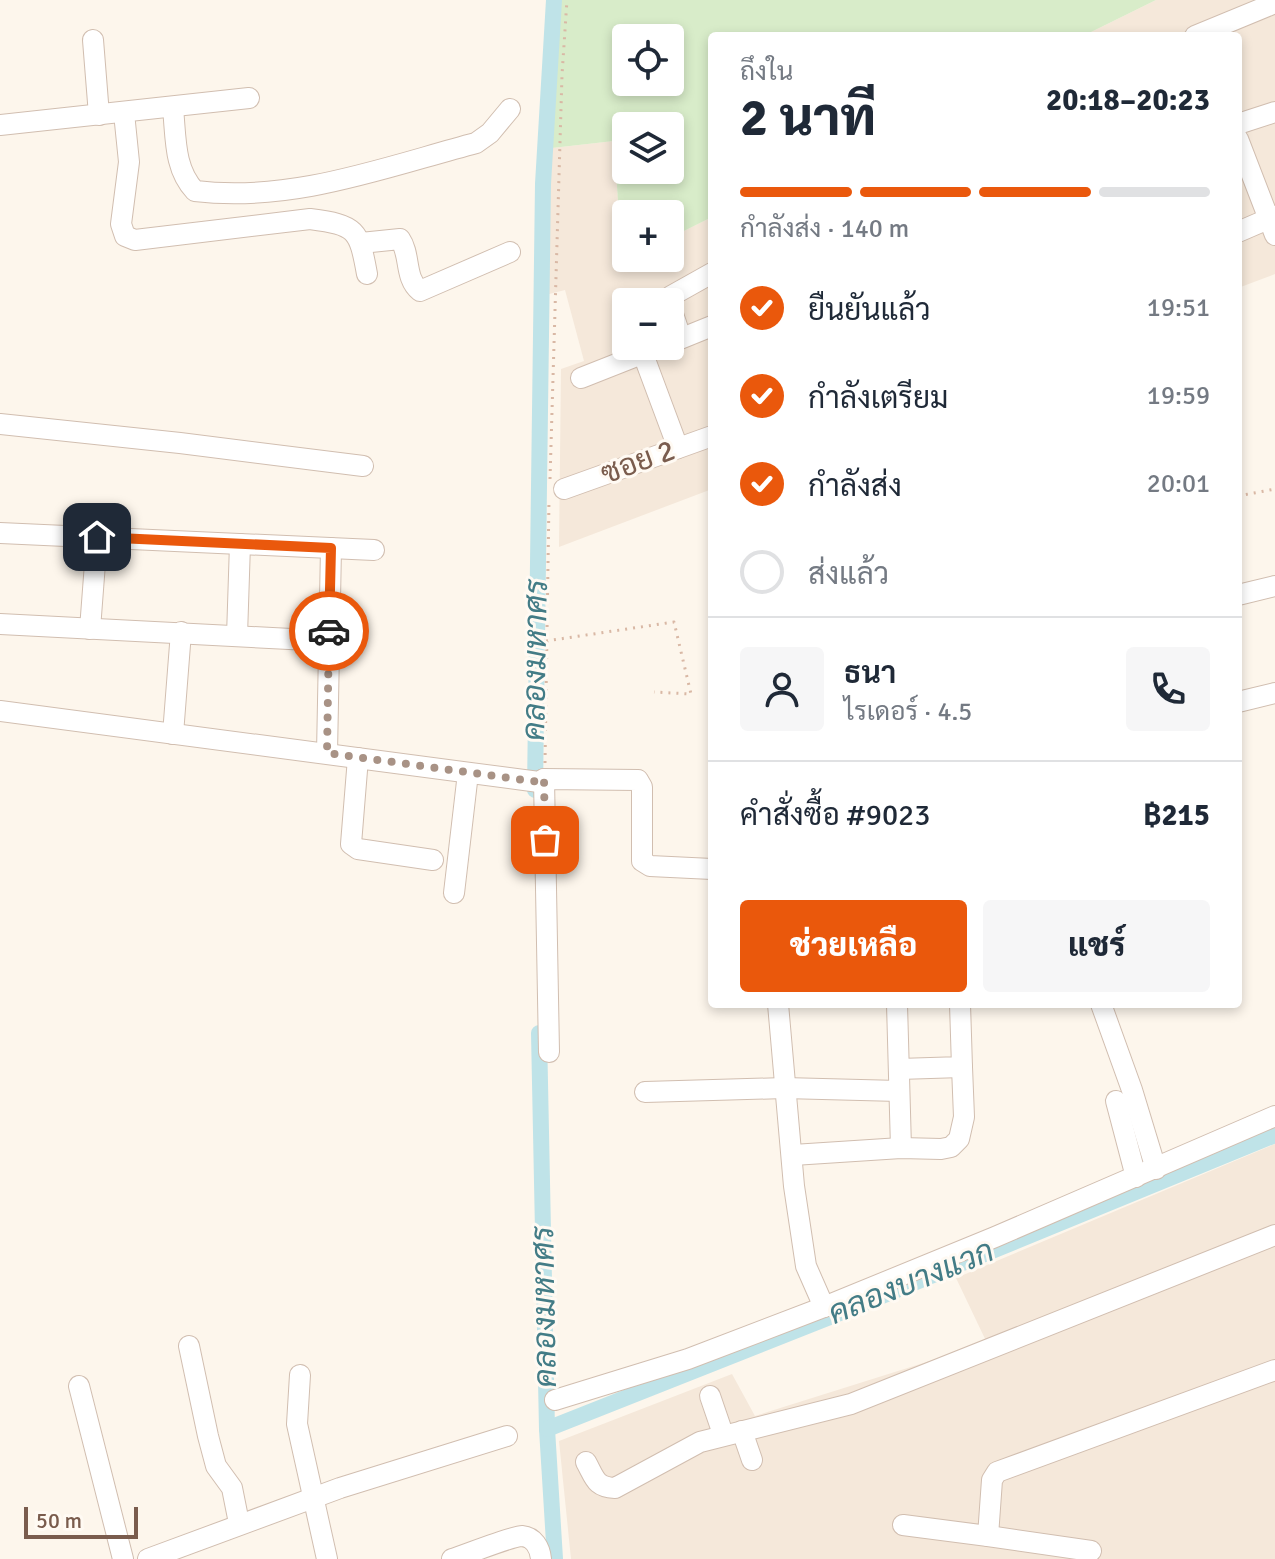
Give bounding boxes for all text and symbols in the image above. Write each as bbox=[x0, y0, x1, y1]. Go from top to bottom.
map controls bbox=[612, 24, 684, 360]
button: locate bbox=[612, 24, 684, 96]
text: ถึงใน bbox=[740, 56, 793, 88]
text: 20:18–20:23 bbox=[1046, 82, 1210, 119]
text: 2 นาที bbox=[740, 86, 876, 150]
button: layers bbox=[612, 112, 684, 184]
button: + bbox=[612, 200, 684, 272]
text: กำลังส่ง · 140 m bbox=[740, 213, 909, 245]
icon: check bbox=[740, 286, 784, 330]
button: − bbox=[612, 288, 684, 360]
text: ยืนยันแล้ว bbox=[808, 292, 931, 329]
text: 19:51 bbox=[1147, 292, 1210, 324]
icon: check bbox=[740, 374, 784, 418]
text: กำลังเตรียม bbox=[808, 380, 948, 417]
text: 19:59 bbox=[1147, 380, 1210, 412]
street label: ซอย 2 bbox=[596, 432, 680, 492]
icon: check bbox=[740, 462, 784, 506]
text: กำลังส่ง bbox=[808, 468, 902, 505]
text: 20:01 bbox=[1147, 468, 1210, 500]
pin bbox=[63, 503, 131, 571]
icon: home bbox=[75, 515, 119, 559]
text: ส่งแล้ว bbox=[808, 556, 889, 593]
water label: คลองมหาศร bbox=[514, 577, 556, 741]
courier bbox=[289, 591, 369, 671]
icon: car bbox=[307, 609, 351, 653]
button: person bbox=[740, 647, 824, 731]
button: phone bbox=[1126, 647, 1210, 731]
text: ธนา bbox=[844, 655, 896, 692]
text: ไรเดอร์ · 4.5 bbox=[844, 696, 972, 728]
text: คำสั่งซื้อ #9023 bbox=[740, 797, 931, 834]
text: ฿215 bbox=[1143, 797, 1210, 834]
pin bbox=[511, 806, 579, 874]
icon: bag bbox=[523, 818, 567, 862]
button: ช่วยเหลือ bbox=[740, 900, 967, 992]
button: แชร์ bbox=[983, 900, 1210, 992]
water label: คลองมหาศร bbox=[523, 1224, 565, 1388]
water label: คลองบางแวก bbox=[822, 1231, 1000, 1333]
scale bar bbox=[24, 1503, 138, 1539]
text: 50 m bbox=[36, 1507, 82, 1534]

